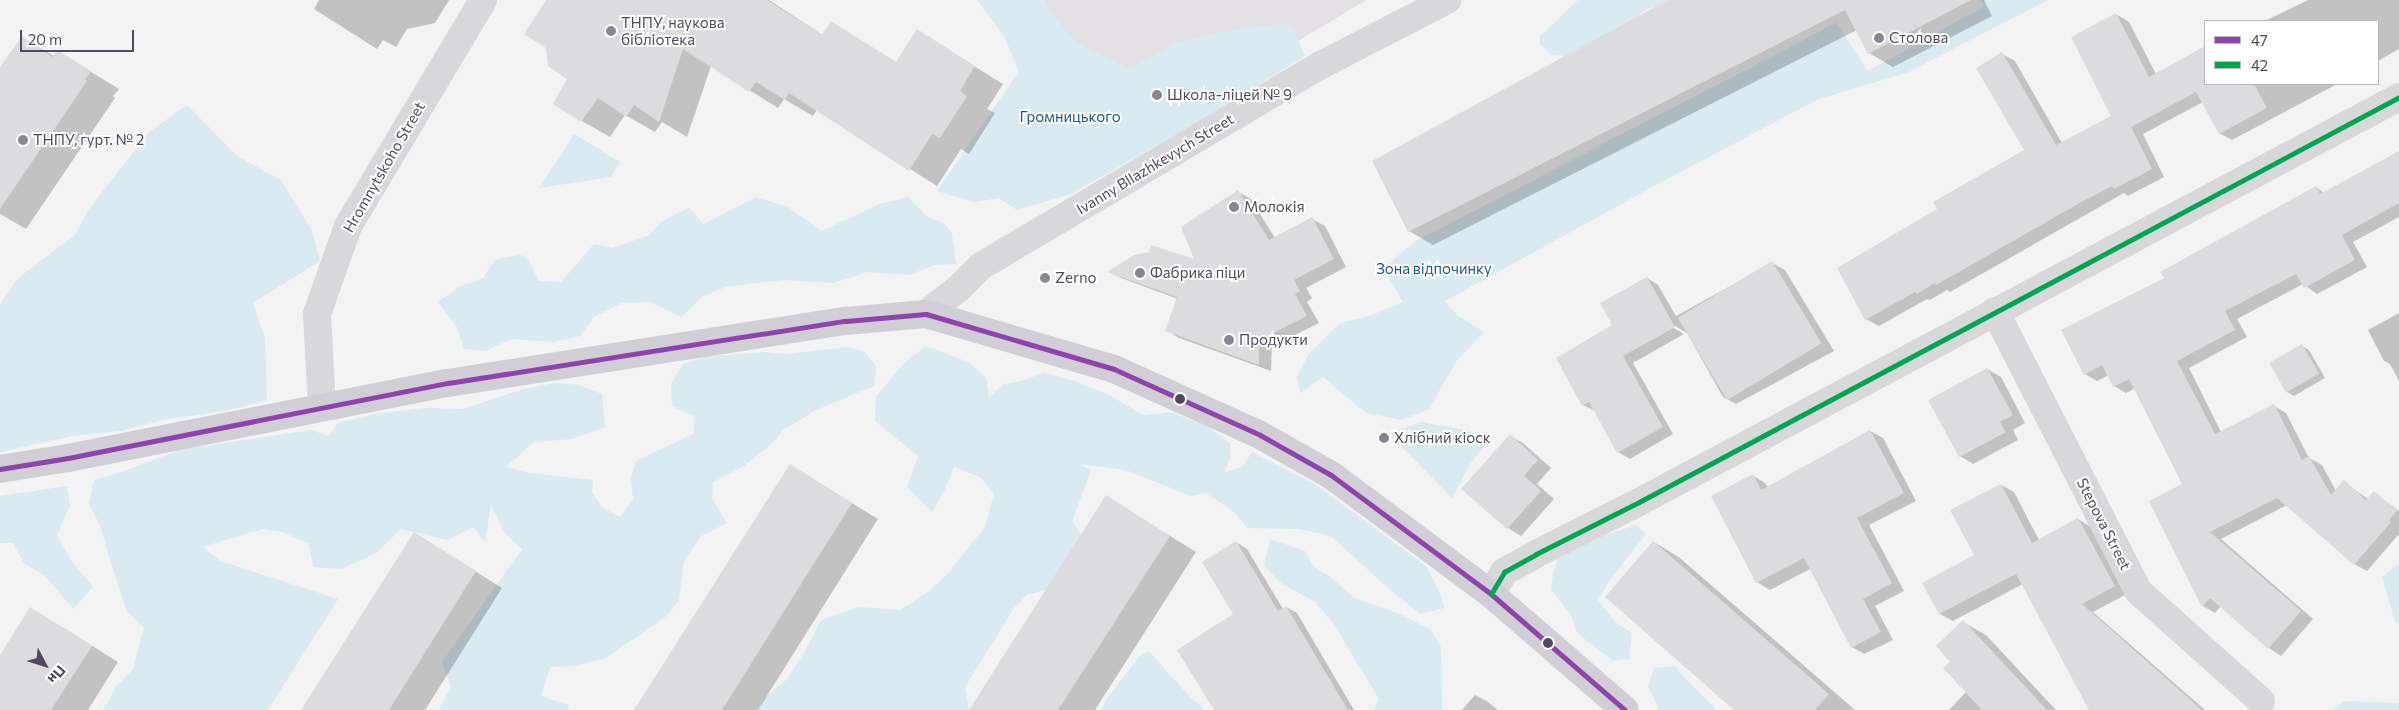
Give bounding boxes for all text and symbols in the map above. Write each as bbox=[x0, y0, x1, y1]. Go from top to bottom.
place label: ТНПУ, наукова бібліотека bbox=[621, 13, 725, 48]
scale bar bbox=[22, 20, 136, 52]
legend bbox=[2204, 20, 2379, 85]
marker: ТНПУ, наукова бібліотека bbox=[605, 25, 617, 37]
place label: Столова bbox=[1889, 29, 1948, 47]
text: 20 m bbox=[28, 30, 62, 48]
text: 47 bbox=[2251, 31, 2268, 49]
marker: Столова bbox=[1873, 32, 1885, 44]
text: 42 bbox=[2251, 56, 2268, 74]
place label: Школа-ліцей № 9 bbox=[1167, 86, 1292, 104]
marker: Школа-ліцей № 9 bbox=[1151, 89, 1163, 101]
street label: Hromnytskoho Street bbox=[339, 99, 429, 235]
park label: Громницького bbox=[1019, 108, 1121, 126]
street label: Ivanny Bllazhkevych Street bbox=[1073, 110, 1237, 218]
place label: ТНПУ, гурт. № 2 bbox=[33, 131, 144, 149]
marker: ТНПУ, гурт. № 2 bbox=[17, 134, 29, 146]
place label: Молокія bbox=[1244, 198, 1305, 216]
marker: Молокія bbox=[1228, 201, 1240, 213]
park label: Зона відпочинку bbox=[1376, 260, 1492, 278]
place label: Фабрика піци bbox=[1150, 264, 1245, 282]
marker: Фабрика піци bbox=[1134, 267, 1146, 279]
place label: Zerno bbox=[1055, 269, 1097, 287]
marker: Zerno bbox=[1039, 272, 1051, 284]
place label: Продукти bbox=[1239, 331, 1308, 349]
marker: Продукти bbox=[1223, 334, 1235, 346]
unlabelled marker bbox=[1175, 394, 1185, 404]
place label: Хлібний кіоск bbox=[1394, 429, 1491, 447]
marker: Хлібний кіоск bbox=[1378, 432, 1390, 444]
street label: Stepova Street bbox=[2073, 475, 2135, 573]
unlabelled marker bbox=[1543, 638, 1553, 648]
north arrow bbox=[20, 640, 70, 690]
text: Пн bbox=[44, 662, 69, 688]

